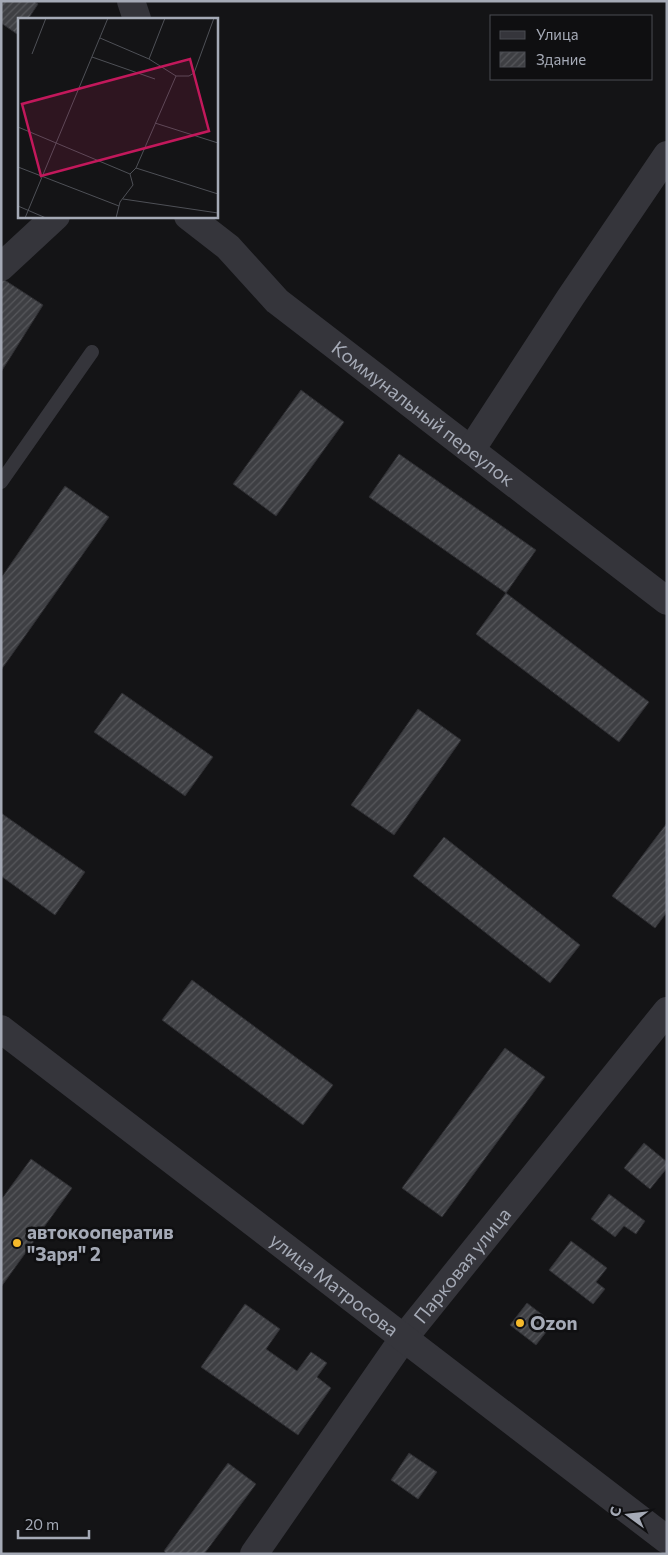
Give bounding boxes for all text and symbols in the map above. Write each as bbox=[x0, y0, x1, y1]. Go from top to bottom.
legend bbox=[490, 15, 653, 80]
inset map bbox=[18, 18, 218, 218]
text: Улица bbox=[536, 25, 578, 43]
text: Здание bbox=[536, 50, 586, 68]
street label: Коммунальный переулок bbox=[328, 336, 519, 491]
street label: Парковая улица bbox=[408, 1203, 515, 1328]
place label: автокооператив "Заря" 2 bbox=[27, 1220, 174, 1265]
street label: улица Матросова bbox=[266, 1228, 403, 1341]
marker: автокооператив "Заря" 2 bbox=[11, 1237, 23, 1249]
place label: Ozon bbox=[530, 1311, 578, 1334]
marker: Ozon bbox=[514, 1317, 526, 1329]
north arrow bbox=[603, 1490, 653, 1540]
text: С bbox=[606, 1505, 624, 1518]
scale bar bbox=[18, 1508, 89, 1540]
text: 20 m bbox=[25, 1515, 59, 1533]

